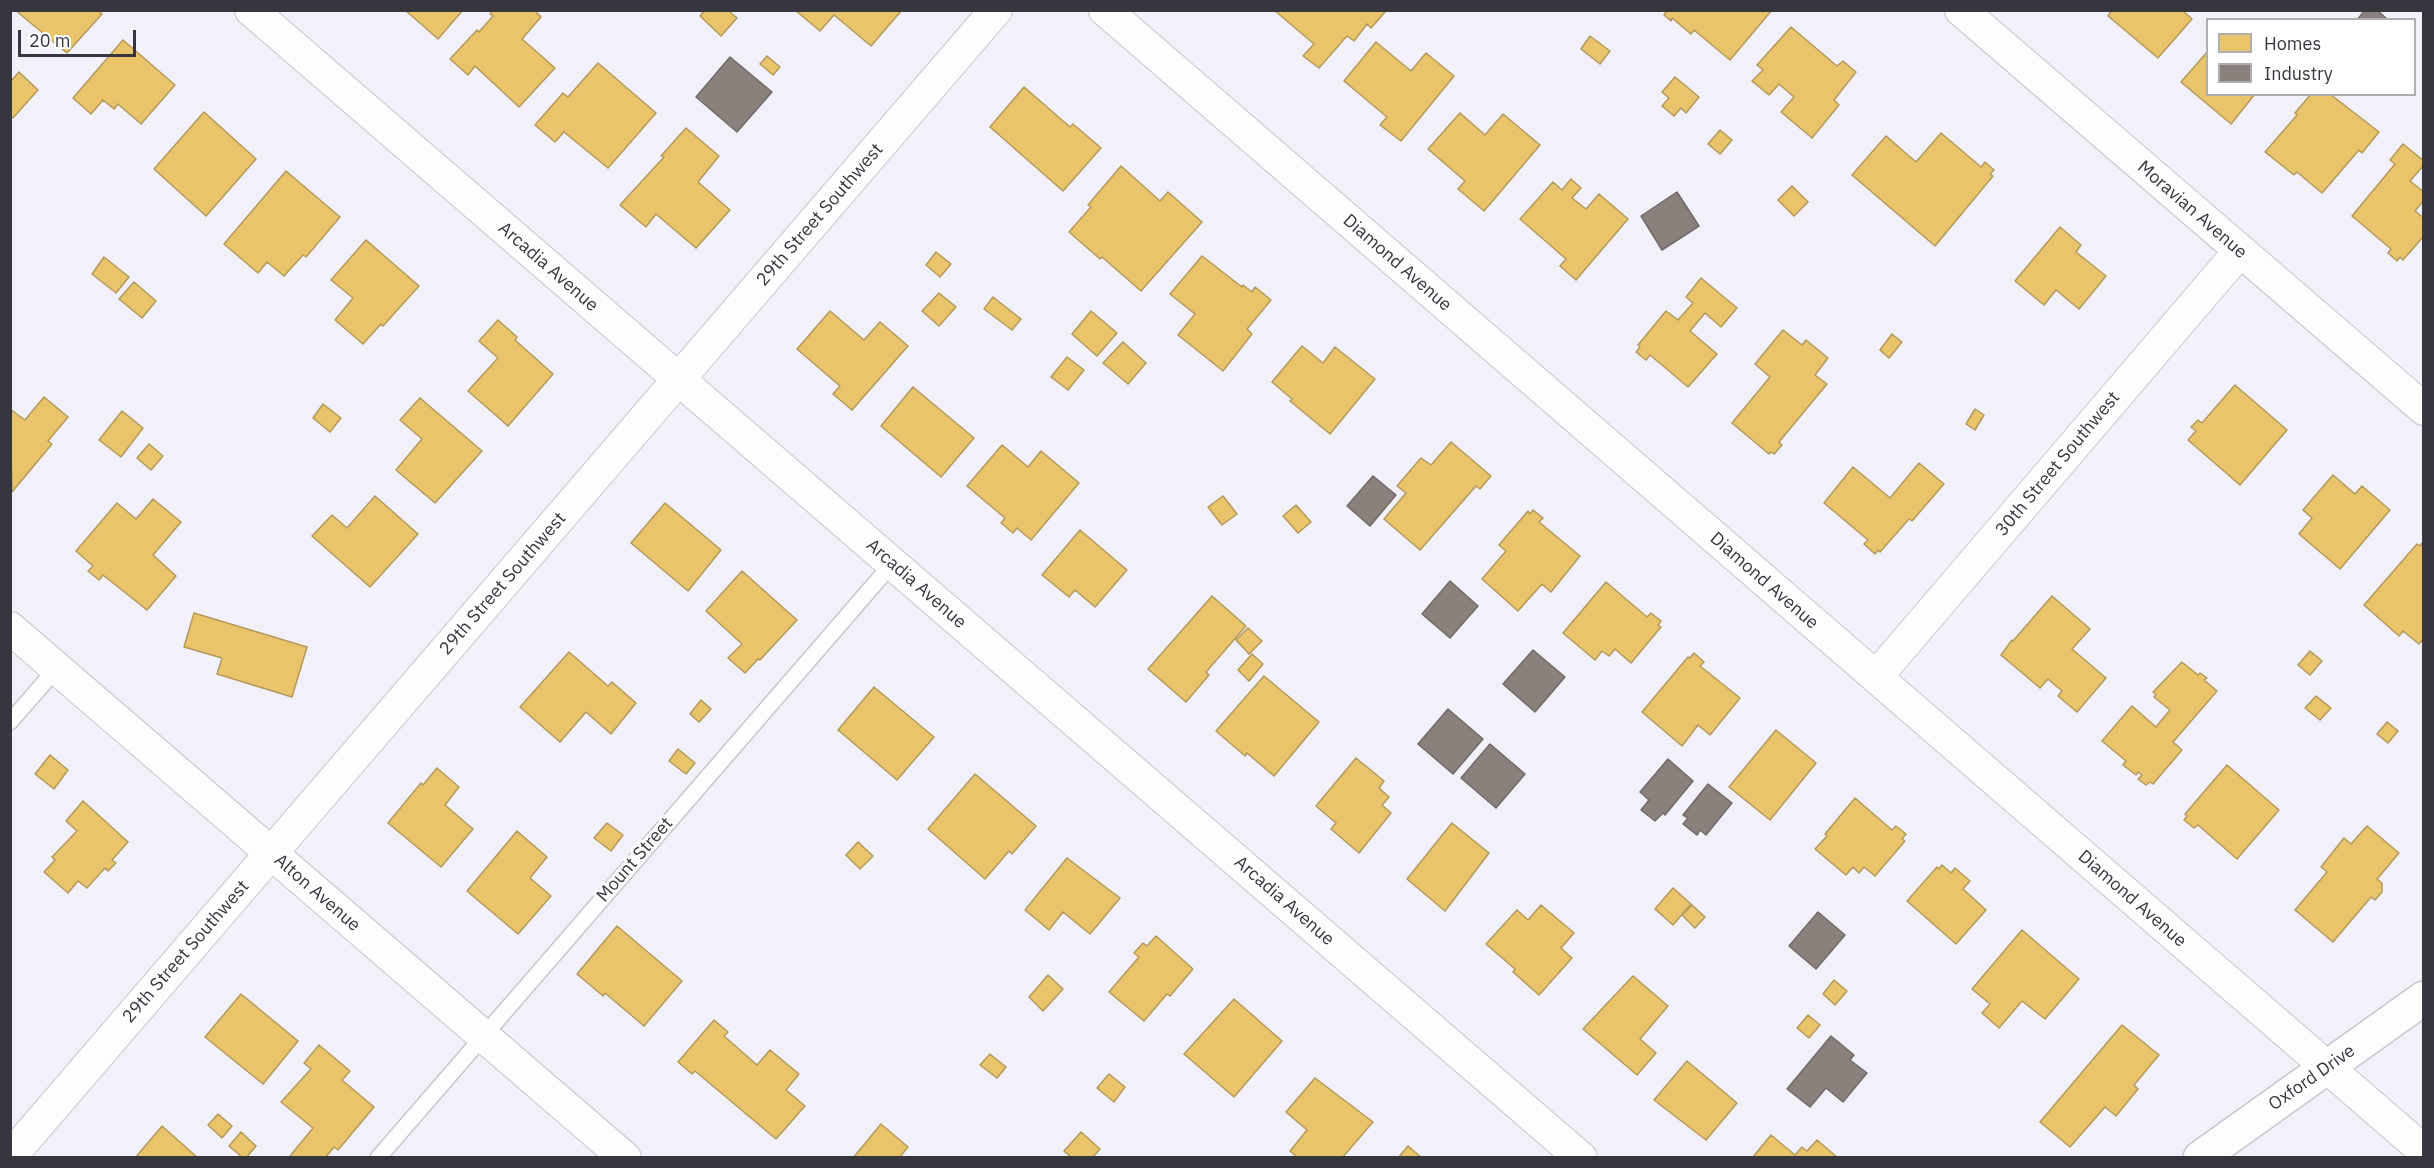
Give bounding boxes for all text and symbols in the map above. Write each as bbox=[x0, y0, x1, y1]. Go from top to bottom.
scale bar bbox=[21, 18, 140, 56]
legend bbox=[2206, 18, 2416, 96]
text: 20 m bbox=[29, 29, 71, 52]
text: Homes bbox=[2264, 32, 2321, 55]
text: Industry bbox=[2264, 62, 2333, 85]
street label: 29th Street Southwest bbox=[752, 139, 888, 291]
street label: Moravian Avenue bbox=[2133, 157, 2251, 263]
street label: Diamond Avenue bbox=[1338, 210, 1456, 316]
street label: Arcadia Avenue bbox=[494, 218, 602, 316]
street label: 30th Street Southwest bbox=[1991, 387, 2125, 541]
street label: 29th Street Southwest bbox=[435, 508, 571, 660]
street label: Diamond Avenue bbox=[1705, 528, 1823, 634]
street label: Arcadia Avenue bbox=[862, 535, 970, 633]
street label: Mount Street bbox=[592, 813, 678, 907]
street label: Diamond Avenue bbox=[2073, 846, 2191, 952]
street label: Alton Avenue bbox=[269, 850, 365, 936]
street label: Arcadia Avenue bbox=[1230, 852, 1338, 950]
street label: 29th Street Southwest bbox=[118, 876, 254, 1028]
street label: Oxford Drive bbox=[2265, 1040, 2359, 1116]

